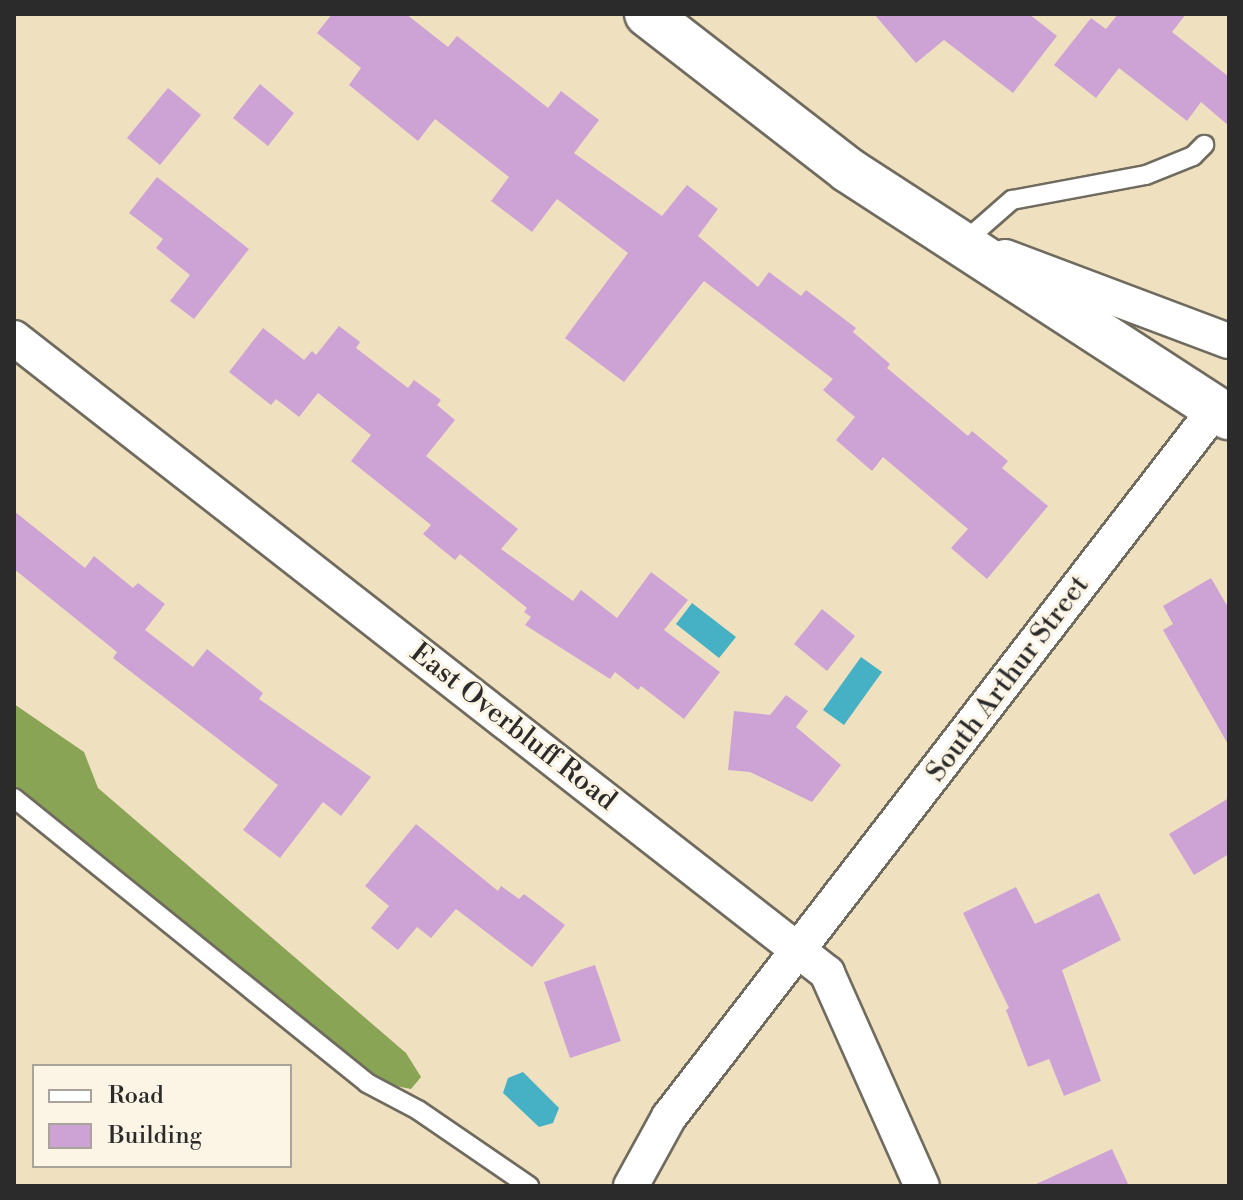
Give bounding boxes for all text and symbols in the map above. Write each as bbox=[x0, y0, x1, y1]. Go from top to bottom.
street label: South Arthur Street bbox=[920, 569, 1096, 789]
street label: East Overbluff Road bbox=[403, 636, 623, 818]
legend bbox=[32, 1064, 292, 1168]
text: Road bbox=[108, 1081, 164, 1111]
text: Building bbox=[108, 1121, 202, 1151]

